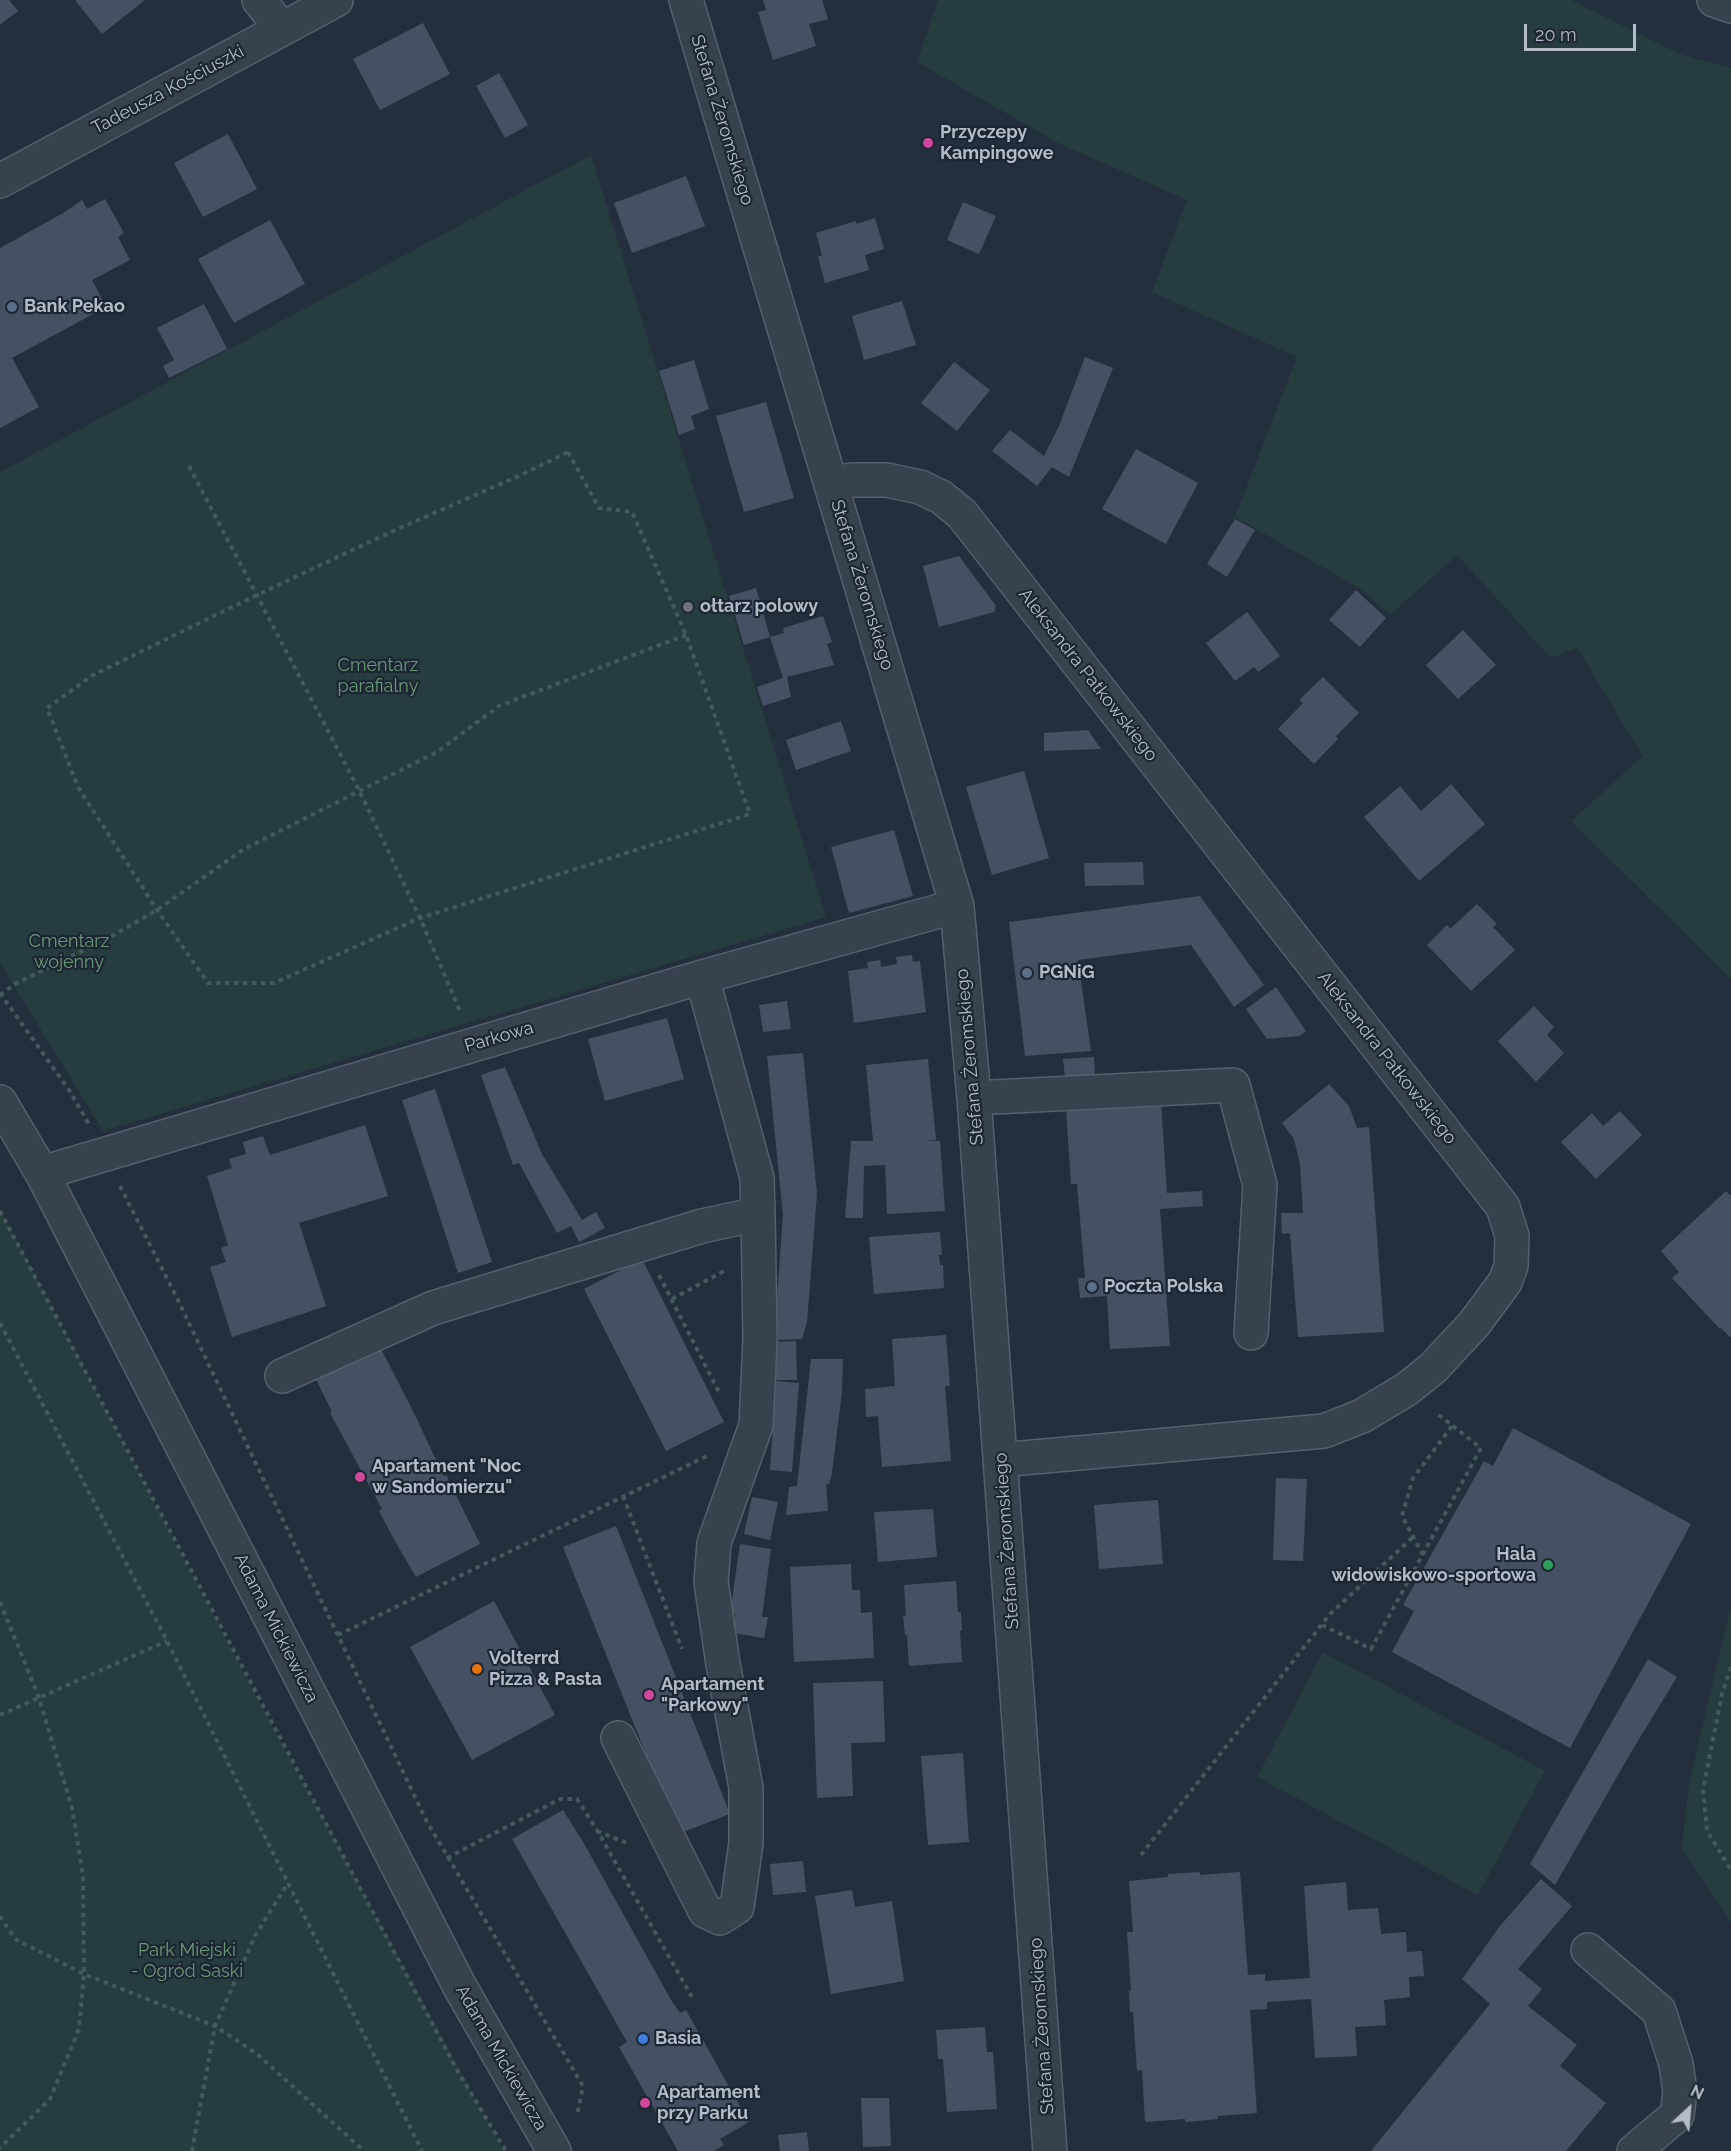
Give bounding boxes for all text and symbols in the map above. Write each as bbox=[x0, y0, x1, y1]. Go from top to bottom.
scale bar bbox=[1527, 12, 1640, 50]
text: 20 m bbox=[1535, 24, 1577, 45]
street label: Stefana Żeromskiego bbox=[686, 32, 758, 208]
street label: Tadeusza Kościuszki bbox=[88, 41, 248, 139]
place label: Przyczepy Kampingowe bbox=[940, 122, 1053, 164]
marker: Przyczepy Kampingowe bbox=[921, 136, 935, 150]
place label: Bank Pekao bbox=[24, 296, 125, 318]
marker: Bank Pekao bbox=[5, 300, 19, 314]
street label: Stefana Żeromskiego bbox=[826, 497, 898, 673]
street label: Aleksandra Patkowskiego bbox=[1014, 584, 1162, 766]
place label: ołtarz polowy bbox=[700, 596, 818, 618]
marker: ołtarz polowy bbox=[681, 600, 695, 614]
park label: Cmentarz parafialny bbox=[338, 655, 418, 698]
park label: Cmentarz wojenny bbox=[29, 931, 109, 974]
place label: PGNiG bbox=[1039, 962, 1095, 984]
marker: PGNiG bbox=[1020, 966, 1034, 980]
street label: Aleksandra Patkowskiego bbox=[1313, 967, 1461, 1149]
street label: Stefana Żeromskiego bbox=[952, 968, 988, 1146]
street label: Parkowa bbox=[462, 1017, 536, 1057]
place label: Poczta Polska bbox=[1104, 1276, 1223, 1298]
marker: Poczta Polska bbox=[1085, 1280, 1099, 1294]
street label: Stefana Żeromskiego bbox=[990, 1452, 1024, 1630]
place label: Apartament "Noc w Sandomierzu" bbox=[372, 1456, 521, 1498]
marker: Apartament "Noc w Sandomierzu" bbox=[353, 1470, 367, 1484]
place label: Hala widowiskowo-sportowa bbox=[1331, 1544, 1536, 1586]
street label: Adama Mickiewicza bbox=[229, 1550, 323, 1706]
marker: Hala widowiskowo-sportowa bbox=[1541, 1558, 1555, 1572]
place label: Volterrd Pizza & Pasta bbox=[489, 1648, 602, 1690]
marker: Volterrd Pizza & Pasta bbox=[470, 1662, 484, 1676]
place label: Apartament "Parkowy" bbox=[661, 1674, 764, 1716]
marker: Apartament "Parkowy" bbox=[642, 1688, 656, 1702]
street label: Stefana Żeromskiego bbox=[1025, 1937, 1059, 2115]
park label: Park Miejski - Ogród Saski bbox=[131, 1940, 243, 1982]
street label: Adama Mickiewicza bbox=[451, 1981, 551, 2135]
place label: Basia bbox=[655, 2028, 701, 2050]
marker: Basia bbox=[636, 2032, 650, 2046]
north arrow bbox=[1659, 2079, 1719, 2139]
text: N bbox=[1687, 2081, 1707, 2104]
place label: Apartament przy Parku bbox=[657, 2082, 760, 2124]
marker: Apartament przy Parku bbox=[638, 2096, 652, 2110]

